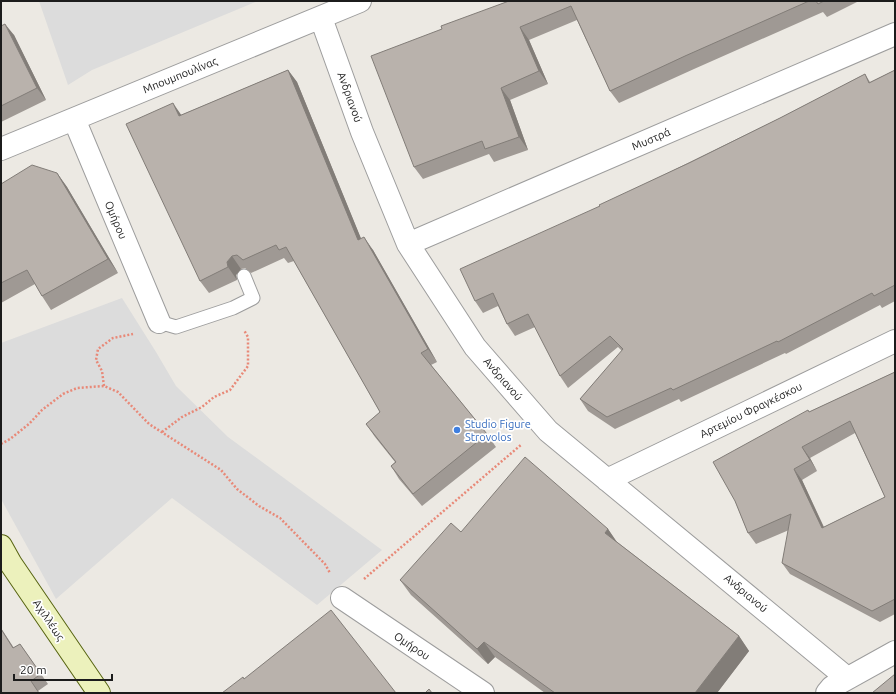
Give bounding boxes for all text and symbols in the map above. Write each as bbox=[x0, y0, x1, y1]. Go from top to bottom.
street label: Μπουμπουλίνας bbox=[141, 55, 219, 96]
street label: Ανδριανού bbox=[335, 70, 365, 124]
street label: Μυστρά bbox=[630, 125, 672, 152]
street label: Ομήρου bbox=[103, 199, 129, 241]
street label: Ανδριανού bbox=[481, 355, 525, 403]
street label: Αρτεμίου Φραγκέσκου bbox=[698, 380, 804, 440]
place label: Studio Figure Strovolos bbox=[465, 418, 531, 443]
marker: Studio Figure Strovolos bbox=[452, 425, 462, 435]
street label: Ανδριανού bbox=[722, 571, 770, 615]
street label: Αχιλλέως bbox=[30, 597, 67, 643]
street label: Ομήρου bbox=[392, 630, 432, 662]
scale bar bbox=[14, 656, 112, 682]
text: 20 m bbox=[20, 663, 47, 676]

